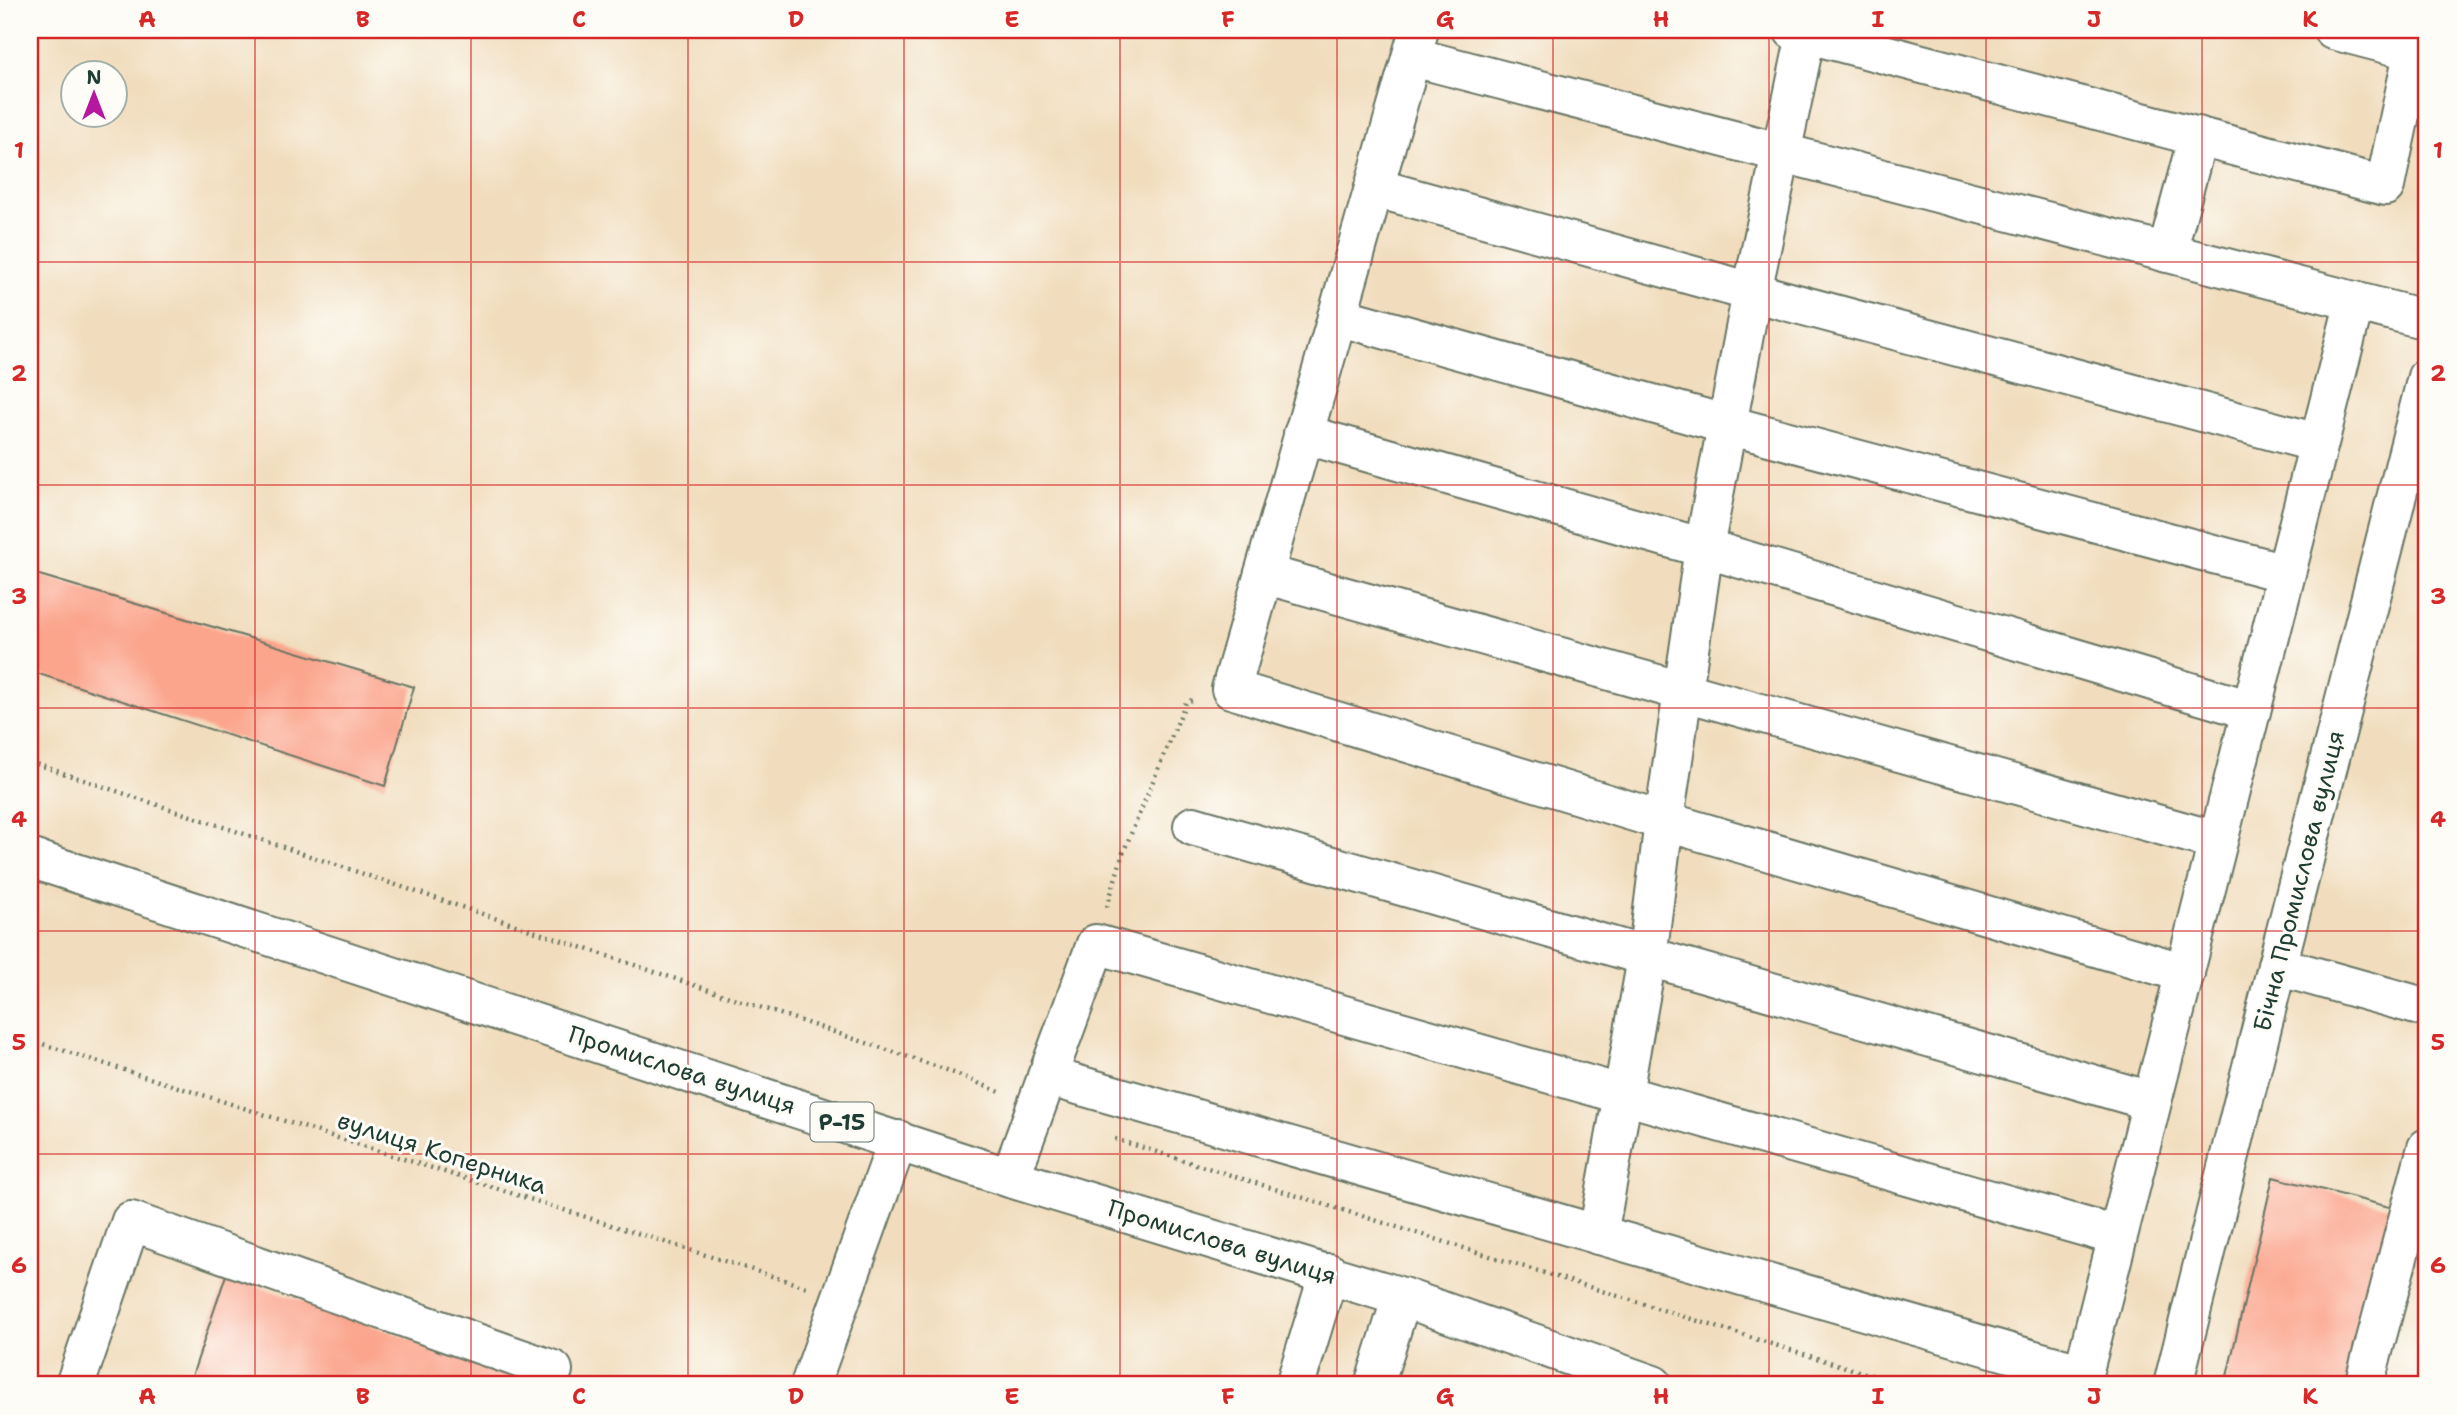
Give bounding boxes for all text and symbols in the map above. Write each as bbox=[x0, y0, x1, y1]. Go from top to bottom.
text: A bbox=[138, 4, 156, 34]
text: B bbox=[356, 4, 370, 34]
text: C bbox=[572, 4, 586, 34]
text: D bbox=[788, 4, 804, 34]
text: E bbox=[1004, 4, 1020, 34]
text: F bbox=[1221, 4, 1235, 34]
text: G bbox=[1436, 4, 1455, 34]
text: H bbox=[1653, 4, 1669, 34]
text: I bbox=[1872, 4, 1885, 34]
text: J bbox=[2087, 4, 2101, 34]
text: K bbox=[2302, 4, 2318, 34]
north arrow bbox=[60, 60, 130, 130]
text: N bbox=[86, 65, 102, 90]
text: 1 bbox=[14, 135, 24, 165]
text: 1 bbox=[2433, 135, 2443, 165]
text: 2 bbox=[11, 358, 27, 388]
text: 2 bbox=[2430, 358, 2446, 388]
text: 3 bbox=[11, 581, 27, 611]
text: 3 bbox=[2430, 581, 2446, 611]
street label: Бічна Промислова вулиця bbox=[2246, 727, 2352, 1035]
text: 4 bbox=[11, 804, 27, 834]
text: 4 bbox=[2430, 804, 2446, 834]
street label: Промислова вулиця bbox=[564, 1018, 800, 1122]
text: 5 bbox=[12, 1027, 26, 1057]
text: 5 bbox=[2431, 1027, 2445, 1057]
road number: Р-15 bbox=[810, 1102, 874, 1142]
street label: вулиця Коперника bbox=[333, 1104, 551, 1202]
street label: Промислова вулиця bbox=[1104, 1192, 1340, 1292]
text: 6 bbox=[11, 1250, 27, 1280]
text: 6 bbox=[2430, 1250, 2446, 1280]
text: A bbox=[138, 1381, 156, 1411]
text: B bbox=[356, 1381, 370, 1411]
text: C bbox=[572, 1381, 586, 1411]
text: D bbox=[788, 1381, 804, 1411]
text: E bbox=[1004, 1381, 1020, 1411]
text: F bbox=[1221, 1381, 1235, 1411]
text: G bbox=[1436, 1381, 1455, 1411]
text: H bbox=[1653, 1381, 1669, 1411]
text: I bbox=[1872, 1381, 1885, 1411]
text: J bbox=[2087, 1381, 2101, 1411]
text: K bbox=[2302, 1381, 2318, 1411]

